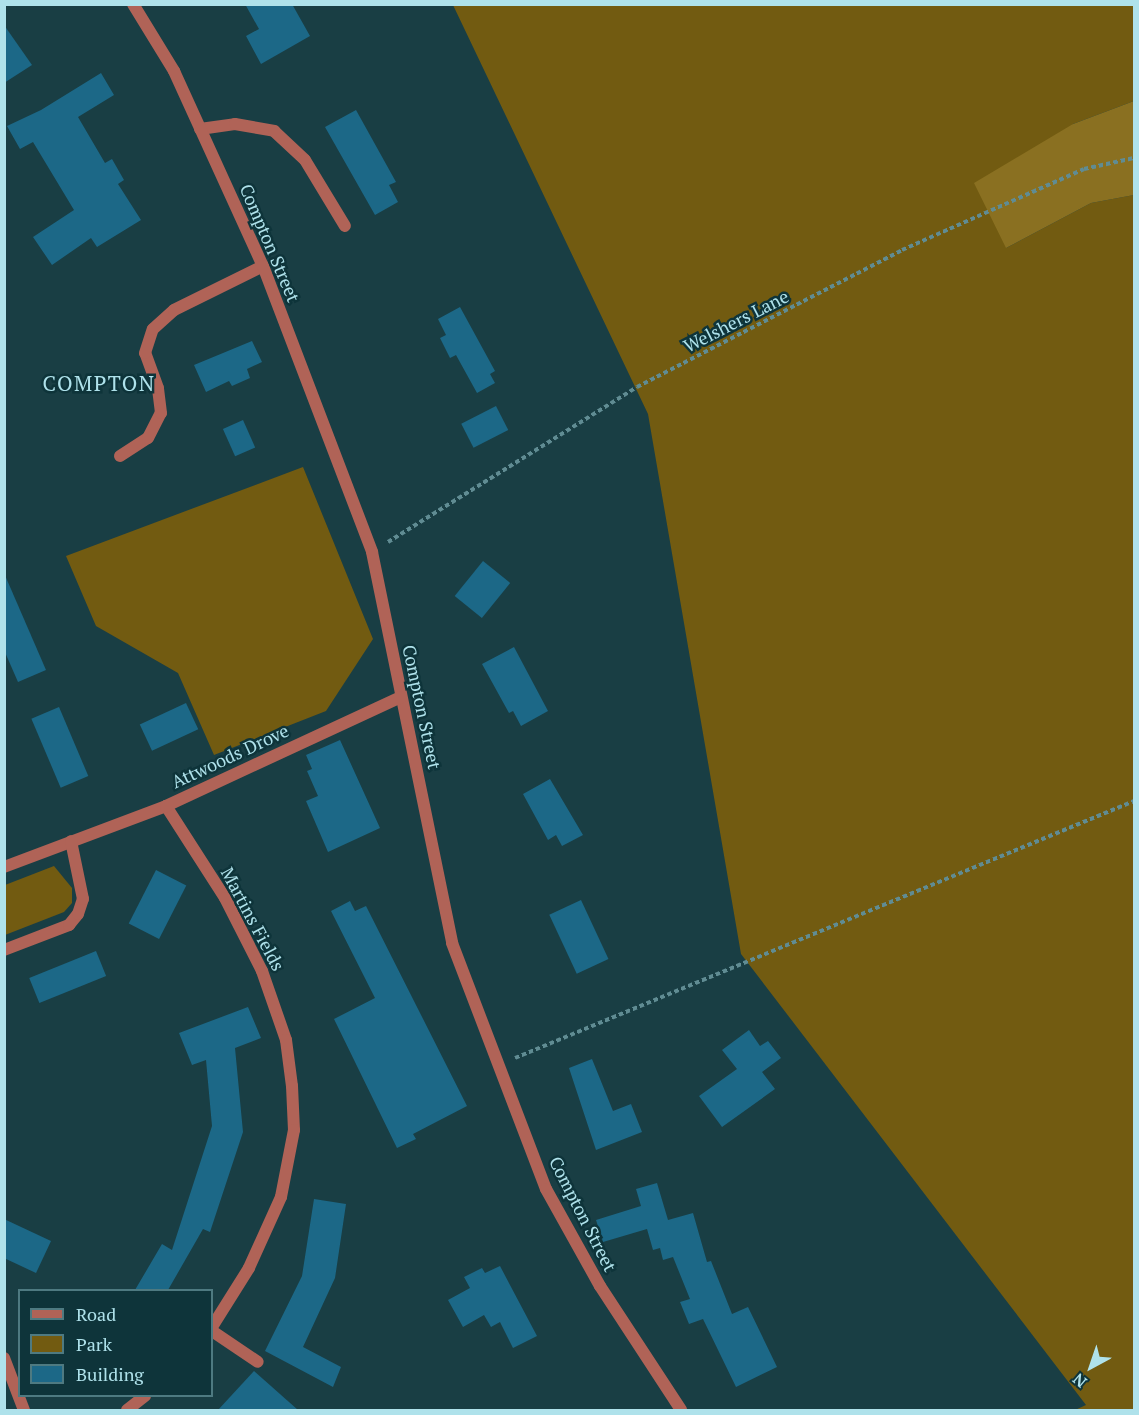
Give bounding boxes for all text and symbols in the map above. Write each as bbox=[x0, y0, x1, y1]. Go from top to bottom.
street label: Compton Street bbox=[235, 181, 305, 305]
street label: Welshers Lane bbox=[680, 285, 792, 357]
district label: COMPTON bbox=[42, 370, 156, 396]
street label: Compton Street bbox=[398, 643, 446, 771]
street label: Attwoods Drove bbox=[168, 719, 292, 793]
street label: Martins Fields bbox=[217, 864, 289, 974]
street label: Compton Street bbox=[545, 1153, 621, 1275]
legend bbox=[18, 1289, 213, 1397]
text: Road bbox=[76, 1302, 116, 1326]
text: Park bbox=[76, 1332, 112, 1356]
north arrow bbox=[1061, 1337, 1121, 1397]
text: Building bbox=[76, 1362, 144, 1386]
text: N bbox=[1068, 1368, 1091, 1393]

